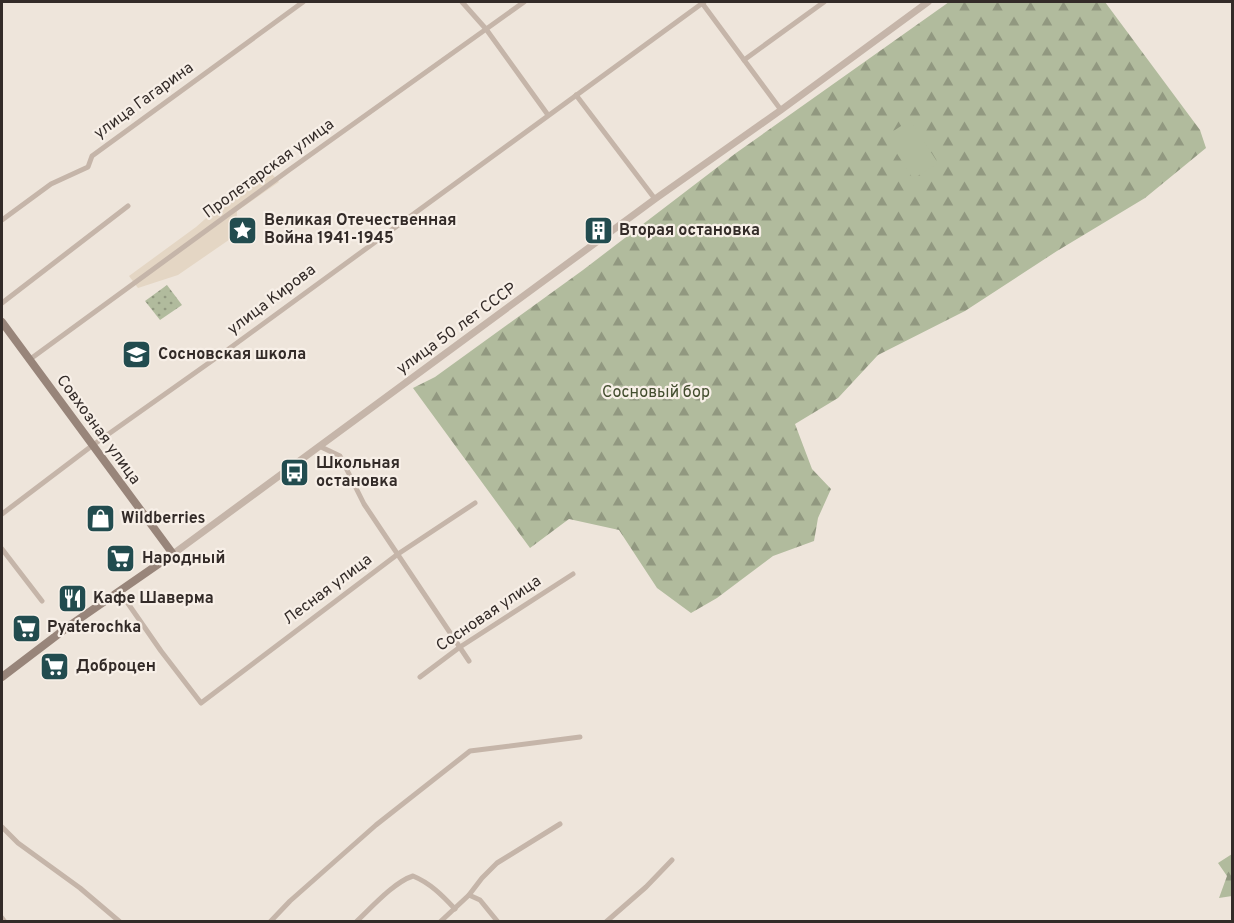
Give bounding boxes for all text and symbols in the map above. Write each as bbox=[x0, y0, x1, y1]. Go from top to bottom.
street label: улица Гагарина bbox=[90, 58, 198, 144]
street label: Пролетарская улица bbox=[200, 115, 338, 223]
place label: Великая Отечественная Война 1941-1945 bbox=[264, 211, 457, 249]
place icon: Великая Отечественная Война 1941-1945 bbox=[227, 214, 259, 246]
building icon: Вторая остановка bbox=[582, 215, 614, 247]
place label: Вторая остановка bbox=[619, 221, 760, 241]
street label: улица Кирова bbox=[224, 260, 320, 340]
street label: улица 50 лет СССР bbox=[393, 279, 521, 379]
school or university icon: Сосновская школа bbox=[121, 339, 153, 371]
place label: Сосновская школа bbox=[158, 345, 306, 365]
street label: Совхозная улица bbox=[51, 371, 145, 489]
park label: Сосновый бор bbox=[602, 383, 710, 403]
place label: Школьная остановка bbox=[316, 454, 400, 492]
bus stop icon: Школьная остановка bbox=[279, 457, 311, 489]
shop icon: Wildberries bbox=[84, 503, 116, 535]
place label: Wildberries bbox=[121, 509, 206, 529]
supermarket icon: Народный bbox=[105, 543, 137, 575]
place label: Народный bbox=[142, 549, 225, 569]
street label: Лесная улица bbox=[280, 550, 376, 630]
street label: Сосновая улица bbox=[433, 571, 545, 657]
restaurant icon: Кафе Шаверма bbox=[56, 583, 88, 615]
place label: Кафе Шаверма bbox=[93, 589, 214, 609]
supermarket icon: Pyaterochka bbox=[10, 612, 42, 644]
place label: Pyaterochka bbox=[47, 618, 141, 638]
supermarket icon: Доброцен bbox=[39, 651, 71, 683]
place label: Доброцен bbox=[76, 657, 156, 677]

